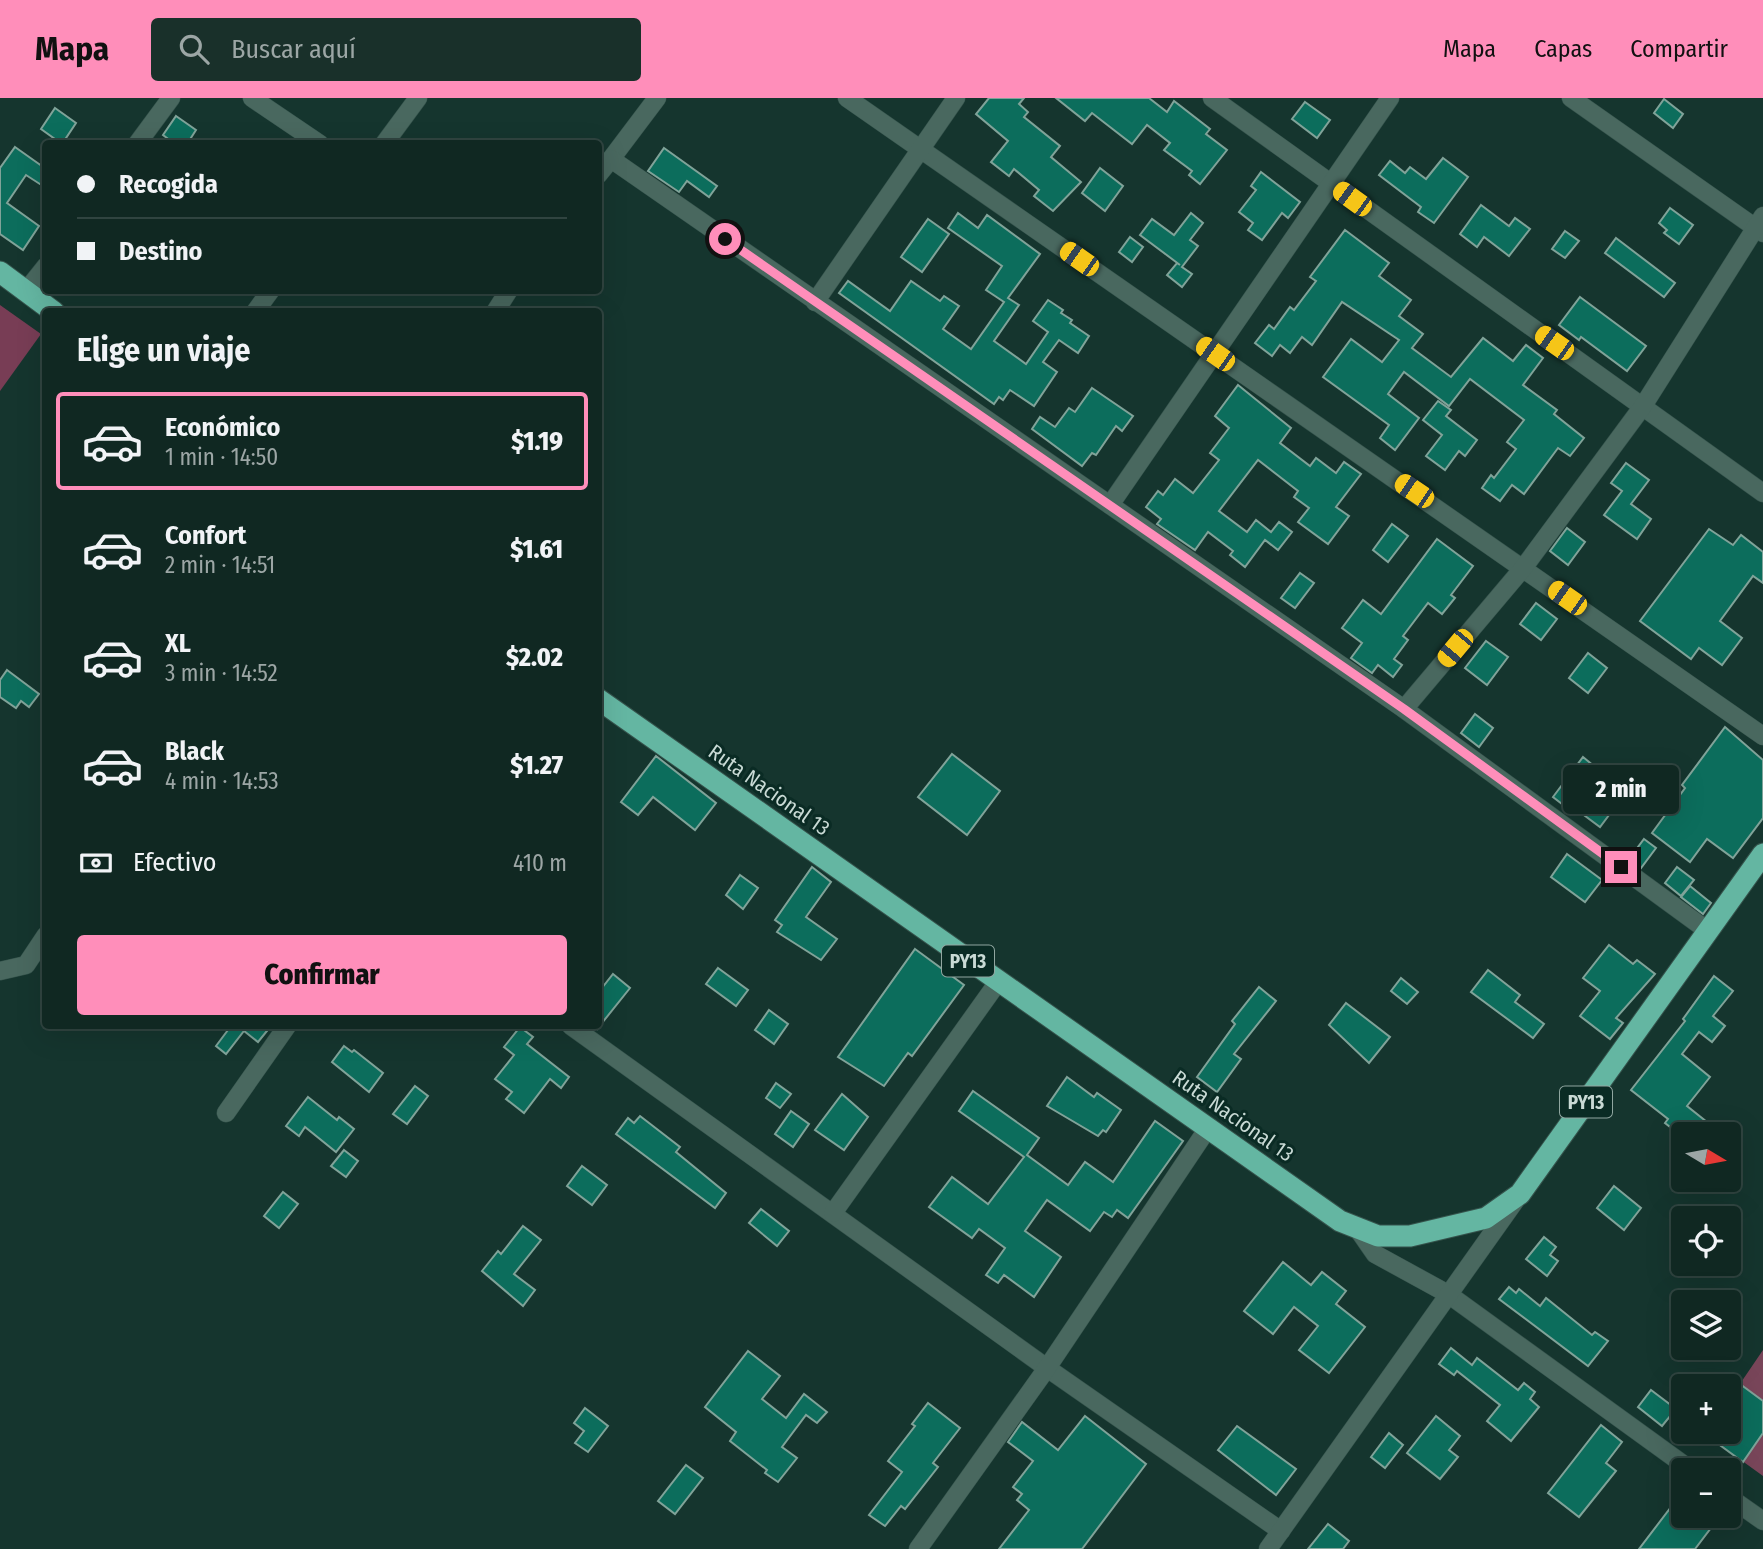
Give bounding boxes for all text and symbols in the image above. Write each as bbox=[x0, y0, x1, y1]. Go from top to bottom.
search box bbox=[151, 18, 641, 81]
text: Mapa bbox=[35, 29, 109, 69]
icon: search bbox=[175, 30, 213, 68]
text: Buscar aquí bbox=[231, 34, 356, 65]
text: Mapa bbox=[1443, 35, 1496, 63]
text: Capas bbox=[1534, 35, 1592, 63]
text: Compartir bbox=[1630, 35, 1728, 63]
text: Recogida bbox=[119, 169, 218, 200]
car bbox=[1329, 178, 1376, 220]
route start bbox=[709, 223, 741, 255]
text: Destino bbox=[119, 236, 202, 267]
car bbox=[1056, 238, 1103, 280]
car bbox=[1531, 322, 1578, 364]
text: Elige un viaje bbox=[77, 331, 250, 369]
car bbox=[1192, 333, 1239, 375]
icon: car bbox=[81, 410, 144, 473]
text: Económico bbox=[165, 412, 280, 443]
text: $1.19 bbox=[511, 426, 563, 457]
text: 1 min · 14:50 bbox=[165, 443, 278, 471]
car bbox=[1391, 471, 1438, 511]
icon: car bbox=[81, 518, 144, 581]
text: Confort bbox=[165, 520, 246, 551]
text: $1.61 bbox=[510, 534, 563, 565]
text: 2 min · 14:51 bbox=[165, 551, 275, 579]
car bbox=[1544, 577, 1591, 619]
car bbox=[1434, 625, 1477, 671]
icon: car bbox=[81, 626, 144, 689]
text: XL bbox=[165, 628, 191, 659]
text: $2.02 bbox=[506, 642, 563, 673]
text: 3 min · 14:52 bbox=[165, 659, 278, 687]
icon: car bbox=[81, 734, 144, 797]
text: Black bbox=[165, 736, 224, 767]
street label: Ruta Nacional 13 bbox=[703, 739, 835, 841]
text: $1.27 bbox=[510, 750, 563, 781]
callout: 2 min bbox=[1563, 766, 1679, 814]
text: 4 min · 14:53 bbox=[165, 767, 279, 795]
text: 2 min bbox=[1596, 775, 1646, 803]
icon: cash bbox=[77, 844, 115, 882]
text: Efectivo bbox=[133, 847, 217, 878]
text: 410 m bbox=[513, 849, 567, 877]
route end bbox=[1605, 851, 1637, 883]
button: Confirmar bbox=[77, 935, 567, 1015]
road number: PY13 bbox=[942, 946, 994, 976]
street label: Ruta Nacional 13 bbox=[1167, 1065, 1299, 1167]
road number: PY13 bbox=[1560, 1086, 1612, 1118]
north arrow bbox=[1671, 1122, 1741, 1192]
map controls bbox=[1671, 1122, 1741, 1528]
button: locate bbox=[1671, 1206, 1741, 1276]
button: layers bbox=[1671, 1290, 1741, 1360]
button: + bbox=[1671, 1374, 1741, 1444]
button: − bbox=[1671, 1458, 1741, 1528]

